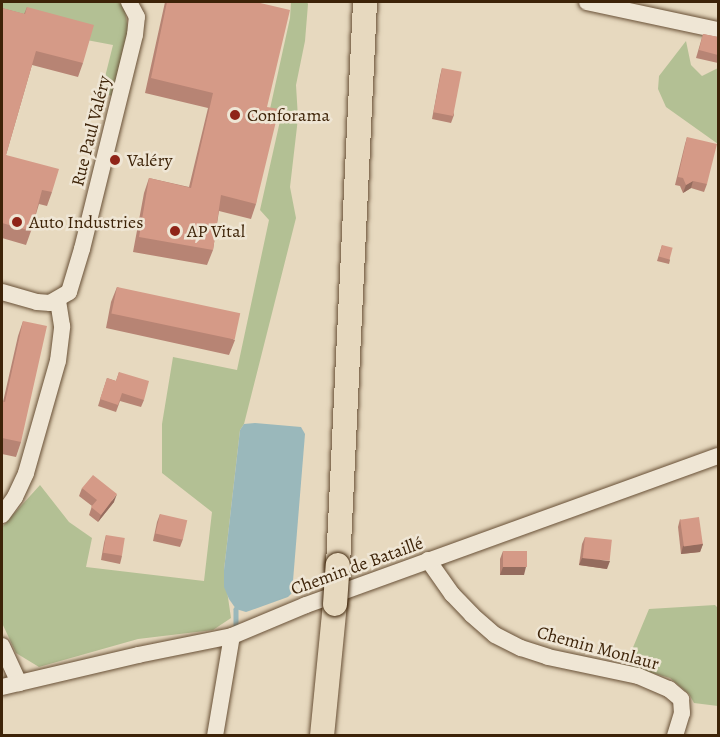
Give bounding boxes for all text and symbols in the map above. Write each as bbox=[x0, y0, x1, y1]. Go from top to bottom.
street label: Rue Paul Valéry bbox=[67, 74, 115, 188]
place label: Conforama bbox=[247, 104, 330, 126]
marker: Conforama bbox=[228, 108, 242, 122]
place label: Valéry bbox=[127, 149, 173, 171]
marker: Valéry bbox=[108, 153, 122, 167]
place label: Auto Industries bbox=[29, 211, 143, 233]
marker: Auto Industries bbox=[10, 215, 24, 229]
place label: AP Vital bbox=[187, 220, 245, 242]
marker: AP Vital bbox=[168, 224, 182, 238]
street label: Chemin de Bataillé bbox=[288, 532, 426, 600]
street label: Chemin Monlaur bbox=[535, 621, 661, 675]

